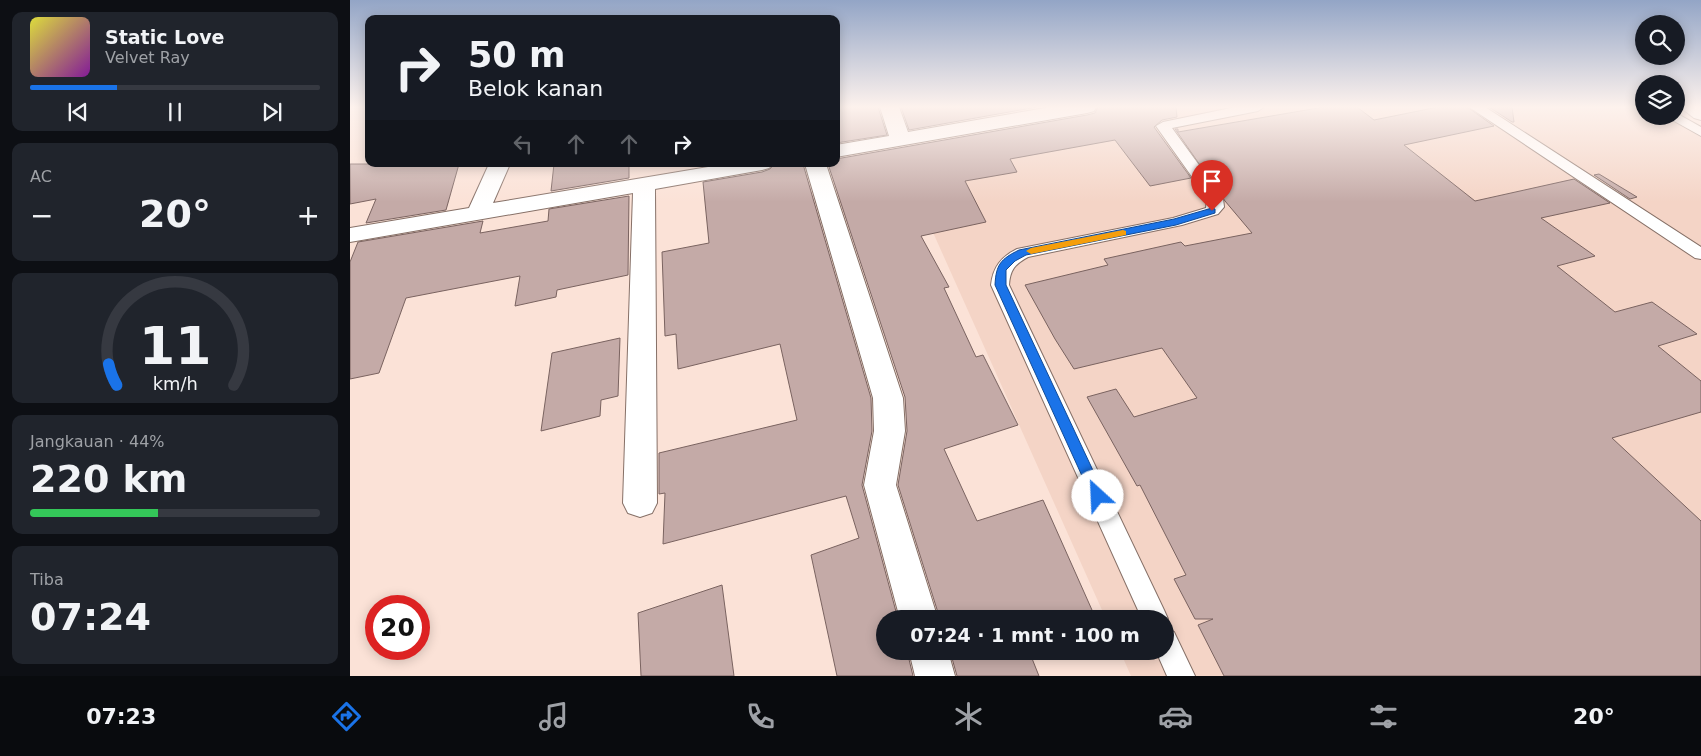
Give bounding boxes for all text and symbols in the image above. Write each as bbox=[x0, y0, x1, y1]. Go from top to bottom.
map controls bbox=[1635, 15, 1685, 125]
button: search bbox=[1635, 15, 1685, 65]
text: Static Love bbox=[105, 26, 225, 48]
icon: right bbox=[385, 35, 450, 100]
text: 50 m bbox=[468, 35, 565, 75]
text: Velvet Ray bbox=[105, 48, 190, 67]
button: layers bbox=[1635, 75, 1685, 125]
text: Belok kanan bbox=[468, 76, 603, 101]
icon: previous bbox=[64, 98, 92, 126]
icon: pause bbox=[161, 98, 189, 126]
icon: next bbox=[258, 98, 286, 126]
icon: left bbox=[509, 130, 537, 158]
icon: ahead bbox=[562, 130, 590, 158]
icon: ahead bbox=[615, 130, 643, 158]
icon: right bbox=[668, 130, 696, 158]
pin bbox=[1191, 160, 1233, 211]
text: AC bbox=[30, 167, 52, 186]
icon: arrive bbox=[1198, 167, 1226, 195]
text: 20° bbox=[139, 192, 211, 236]
text: − bbox=[30, 199, 53, 232]
text: + bbox=[297, 199, 320, 232]
text: 11 bbox=[139, 316, 211, 376]
text: km/h bbox=[152, 373, 198, 394]
text: Jangkauan · 44% bbox=[30, 432, 165, 451]
text: 220 km bbox=[30, 457, 187, 501]
position arrow bbox=[1071, 469, 1123, 521]
text: Tiba bbox=[30, 570, 64, 589]
text: 07:24 bbox=[30, 595, 151, 639]
speed limit sign: 20 bbox=[365, 595, 430, 660]
text: 07:24 · 1 mnt · 100 m bbox=[910, 624, 1140, 646]
icon: directions bbox=[329, 699, 364, 734]
icon: music bbox=[536, 699, 571, 734]
icon: phone bbox=[743, 699, 778, 734]
icon: climate bbox=[951, 699, 986, 734]
icon: car bbox=[1158, 699, 1193, 734]
icon: filters bbox=[1366, 699, 1401, 734]
text: 07:23 bbox=[86, 704, 156, 729]
text: 20° bbox=[1573, 704, 1615, 729]

